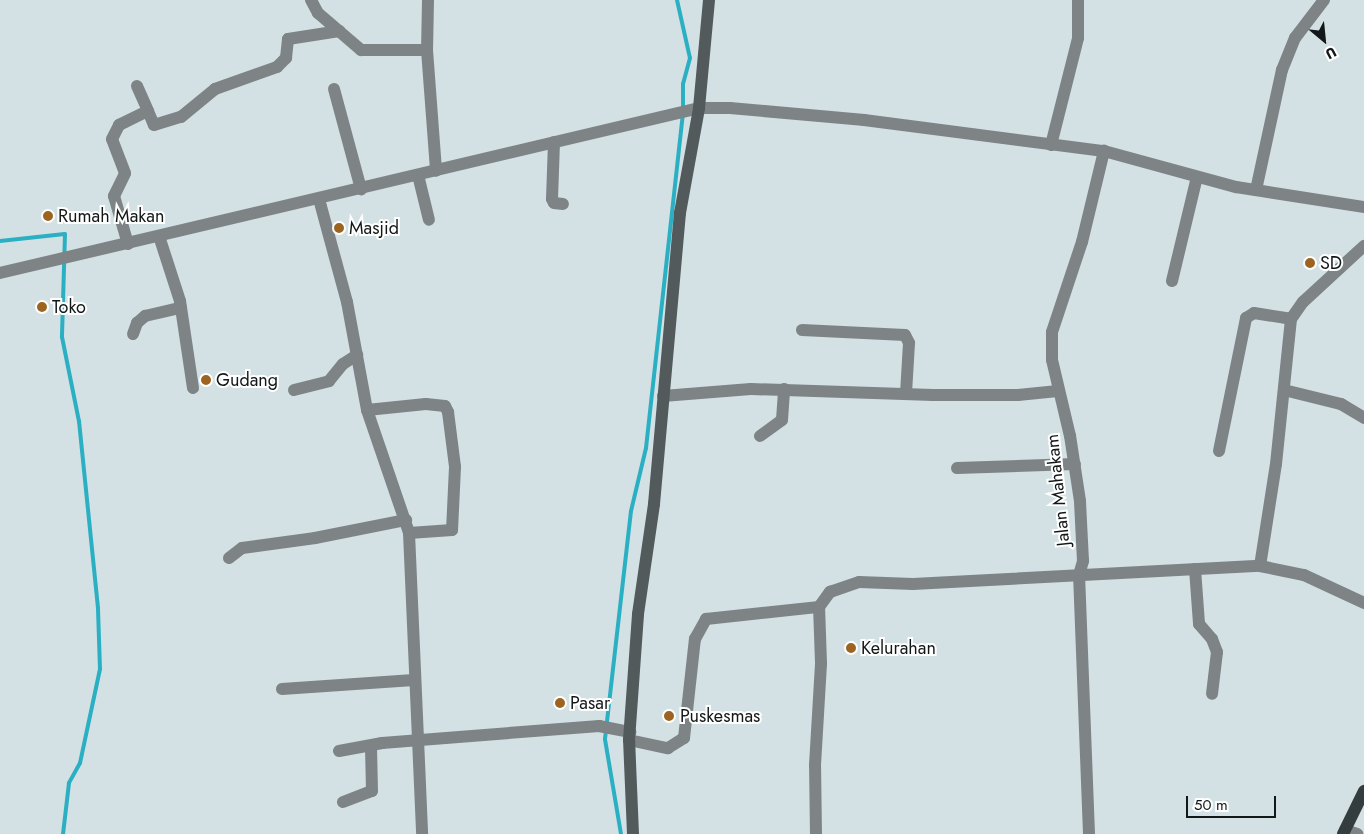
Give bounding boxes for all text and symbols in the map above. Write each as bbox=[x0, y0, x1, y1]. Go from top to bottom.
north arrow bbox=[1299, 15, 1349, 65]
text: U bbox=[1322, 42, 1340, 64]
place label: Rumah Makan bbox=[58, 205, 164, 227]
marker: Rumah Makan bbox=[42, 210, 54, 222]
place label: Masjid bbox=[349, 217, 399, 239]
marker: Masjid bbox=[333, 222, 345, 234]
place label: SD bbox=[1320, 252, 1342, 274]
marker: SD bbox=[1304, 257, 1316, 269]
place label: Toko bbox=[52, 296, 86, 318]
marker: Toko bbox=[36, 301, 48, 313]
place label: Gudang bbox=[216, 369, 278, 391]
marker: Gudang bbox=[200, 374, 212, 386]
street label: Jalan Mahakam bbox=[1041, 433, 1075, 547]
place label: Kelurahan bbox=[861, 637, 936, 659]
marker: Kelurahan bbox=[845, 642, 857, 654]
place label: Pasar bbox=[570, 692, 610, 714]
marker: Pasar bbox=[554, 697, 566, 709]
place label: Puskesmas bbox=[680, 705, 760, 727]
marker: Puskesmas bbox=[662, 709, 676, 723]
scale bar bbox=[1189, 786, 1279, 818]
text: 50 m bbox=[1194, 794, 1228, 816]

